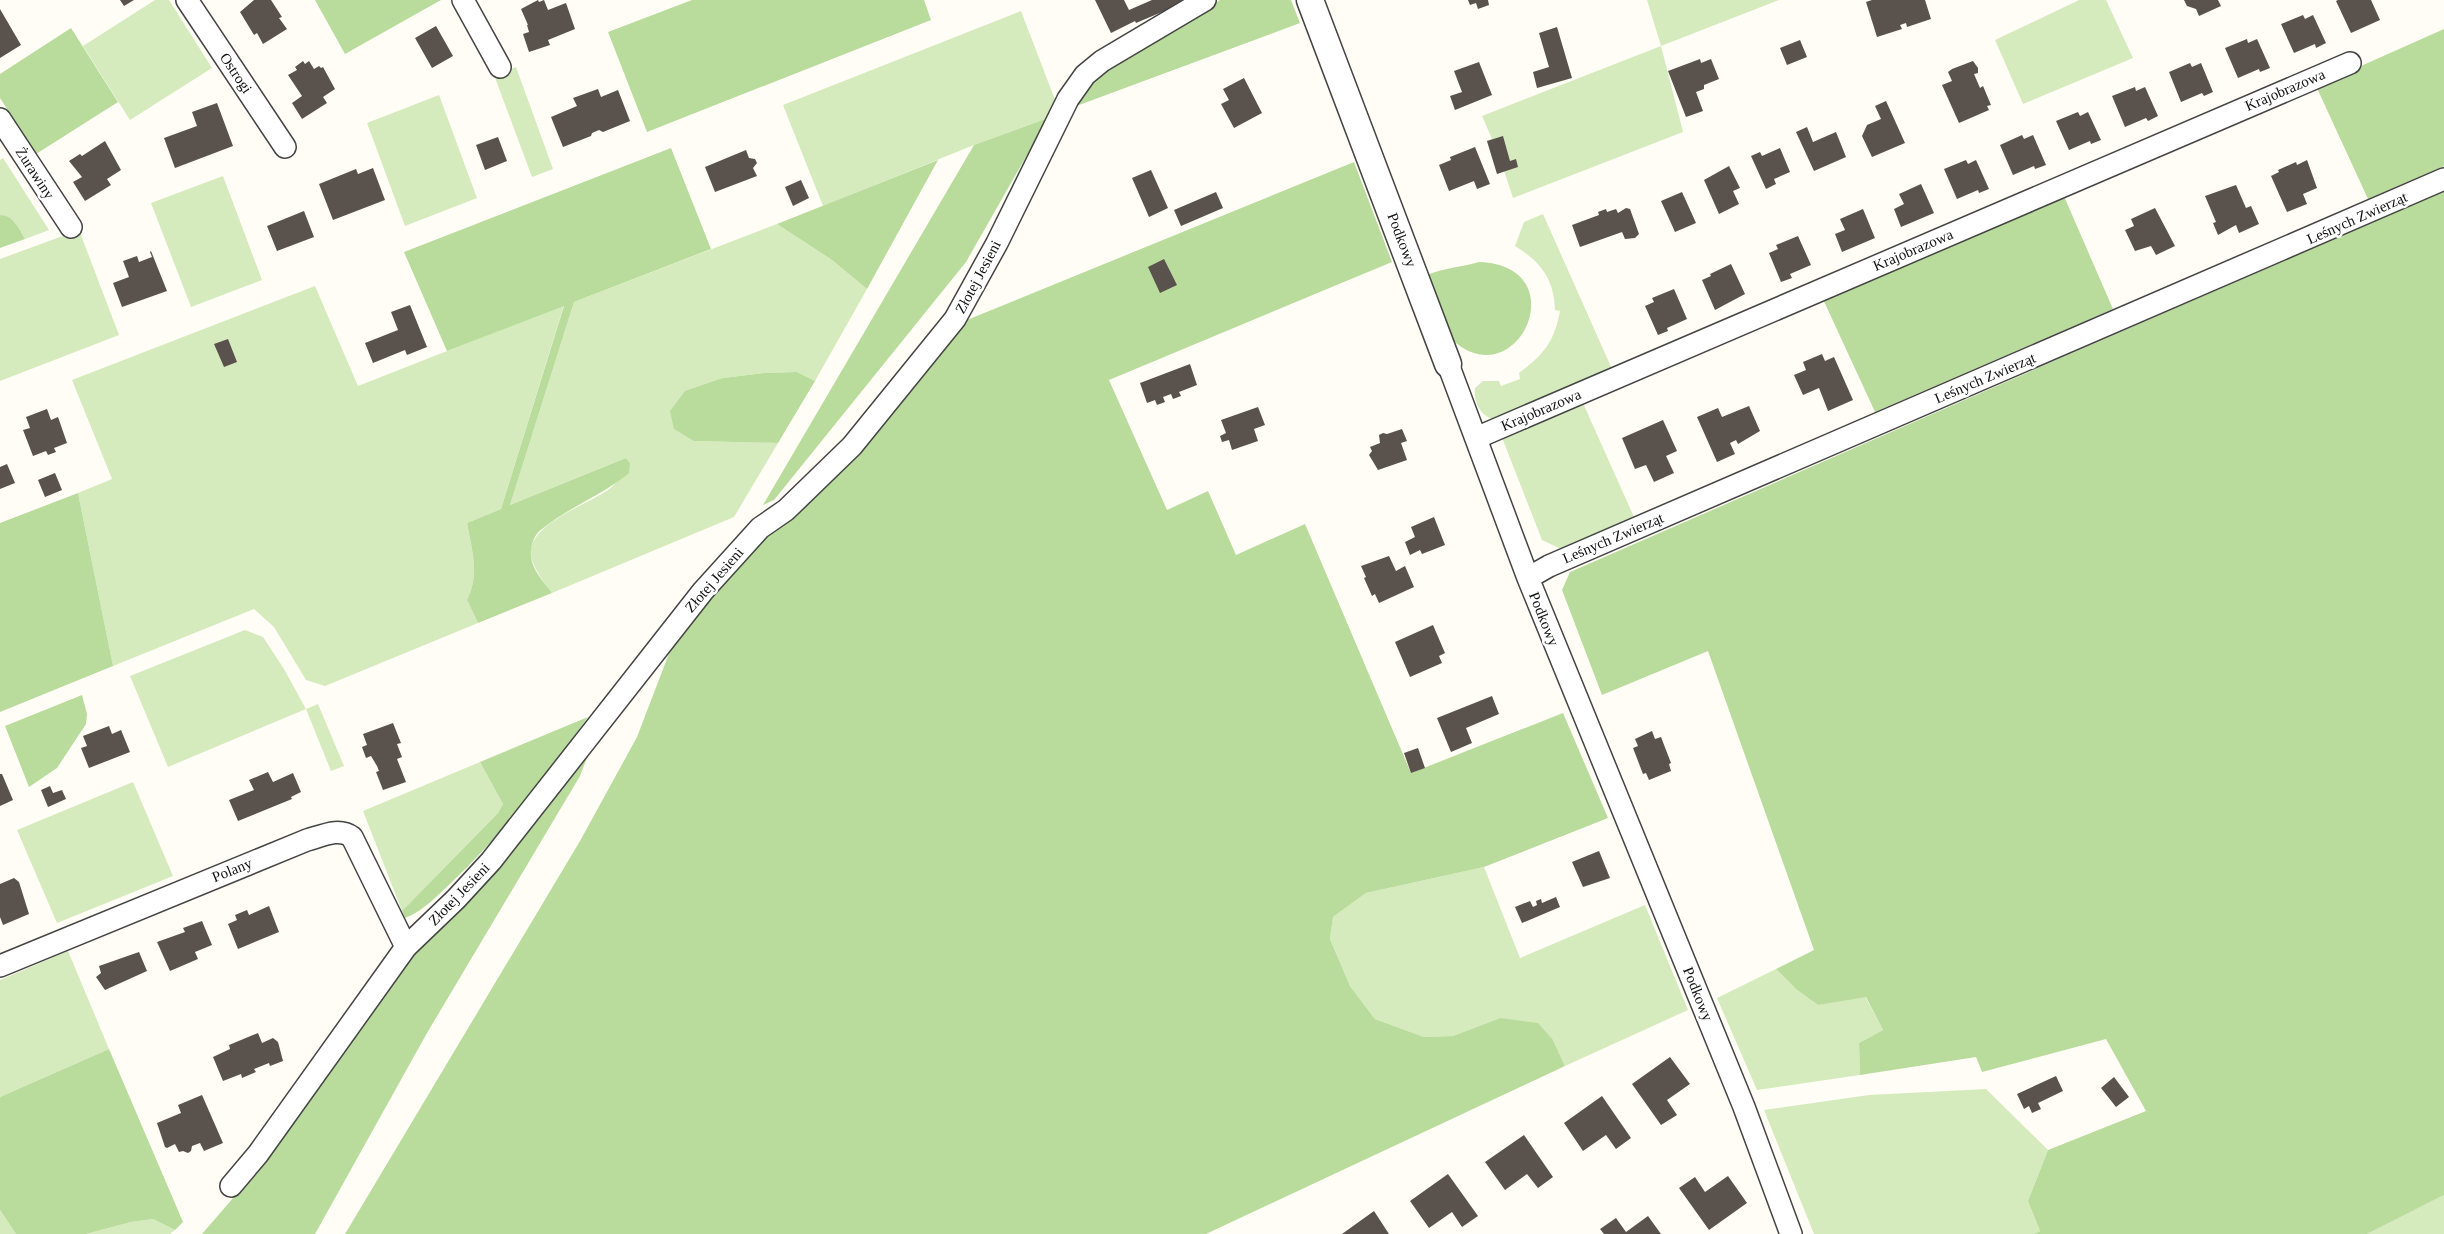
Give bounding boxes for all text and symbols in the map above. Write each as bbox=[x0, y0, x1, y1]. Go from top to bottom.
street label: Ostrogi bbox=[217, 50, 255, 96]
street label: Krajobrazowa bbox=[2243, 66, 2328, 114]
street label: Żurawiny bbox=[12, 144, 58, 202]
street label: Leśnych Zwierząt bbox=[2304, 188, 2410, 247]
street label: Podkowy bbox=[1384, 211, 1420, 270]
street label: Krajobrazowa bbox=[1871, 226, 1956, 274]
street label: Złotej Jesieni bbox=[952, 238, 1004, 316]
street label: Leśnych Zwierząt bbox=[1932, 349, 2039, 406]
street label: Krajobrazowa bbox=[1499, 386, 1584, 434]
street label: Leśnych Zwierząt bbox=[1560, 509, 1667, 566]
street label: Złotej Jesieni bbox=[682, 544, 746, 616]
street label: Podkowy bbox=[1526, 590, 1562, 649]
street label: Polany bbox=[210, 855, 255, 885]
street label: Złotej Jesieni bbox=[425, 860, 493, 928]
street label: Podkowy bbox=[1680, 965, 1716, 1024]

